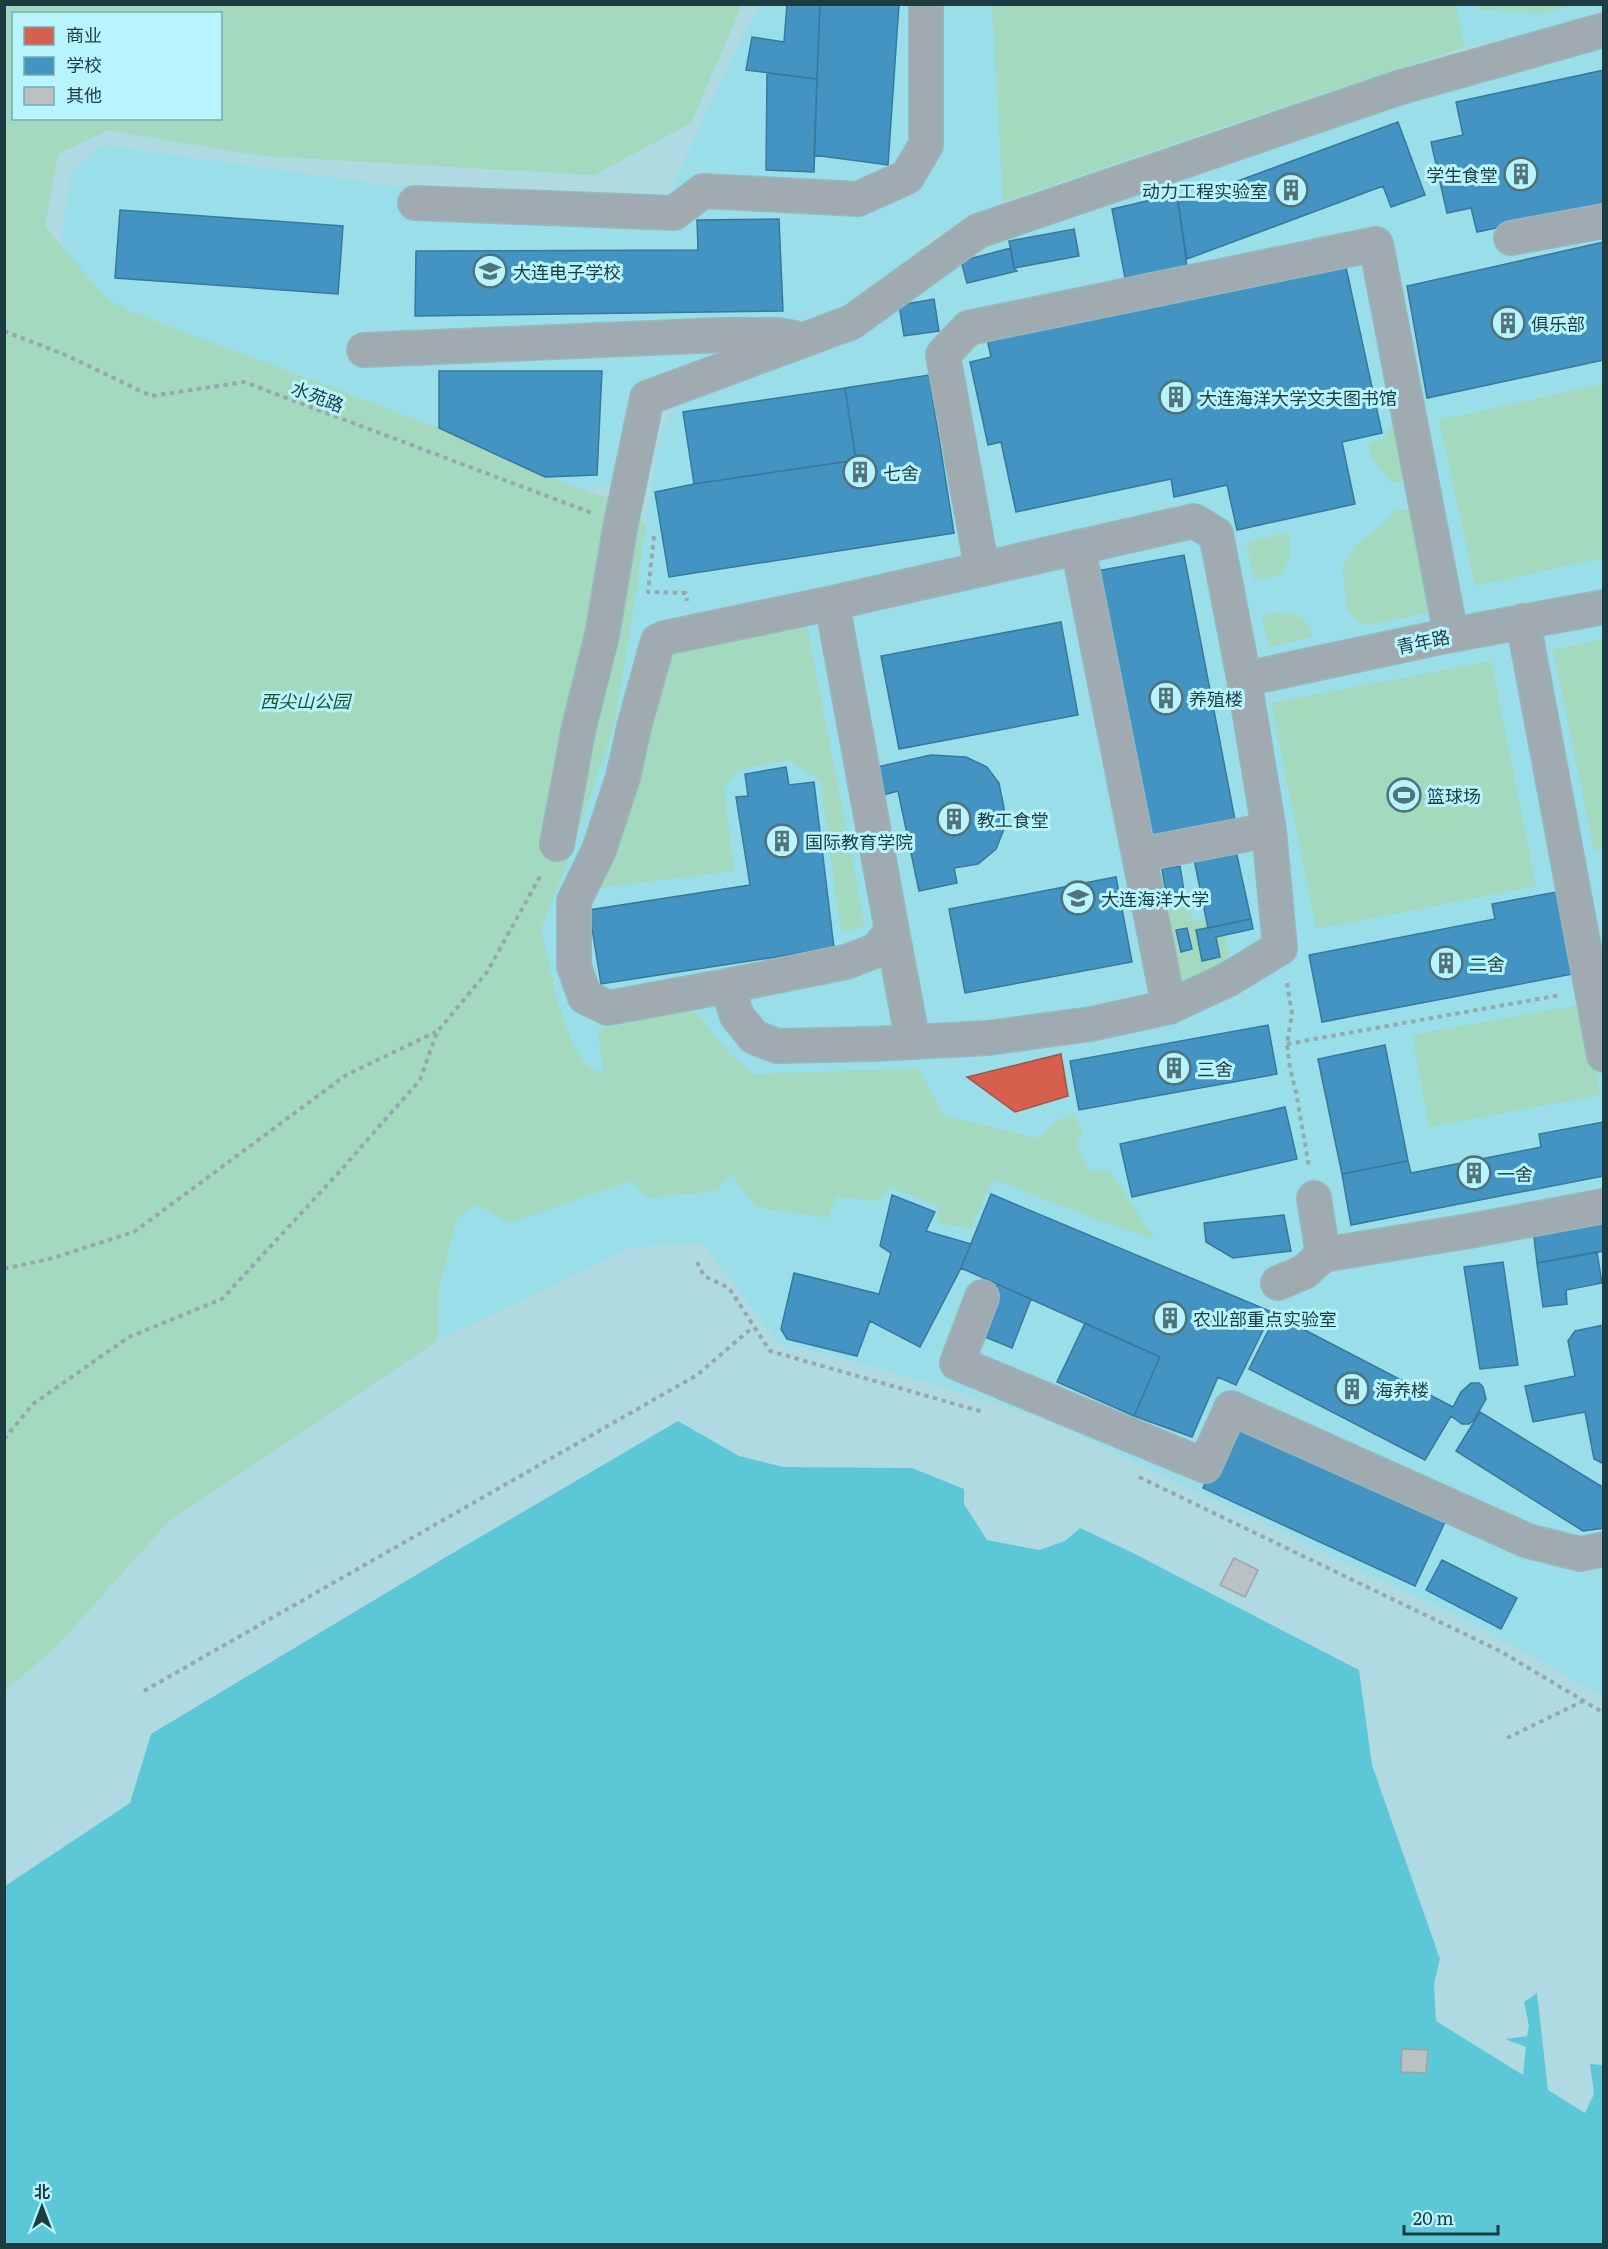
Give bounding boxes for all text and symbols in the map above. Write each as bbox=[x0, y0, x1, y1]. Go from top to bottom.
legend bbox=[12, 12, 222, 120]
text: 商业 bbox=[66, 21, 102, 48]
text: 学校 bbox=[66, 51, 102, 78]
text: 其他 bbox=[66, 81, 102, 108]
building icon: 学生食堂 bbox=[1503, 156, 1539, 192]
place label: 学生食堂 bbox=[1426, 161, 1498, 188]
building icon: 动力工程实验室 bbox=[1273, 172, 1309, 208]
place label: 动力工程实验室 bbox=[1142, 177, 1268, 204]
school or university icon: 大连电子学校 bbox=[472, 253, 508, 289]
place label: 大连电子学校 bbox=[513, 258, 621, 285]
building icon: 俱乐部 bbox=[1490, 305, 1526, 341]
place label: 俱乐部 bbox=[1531, 310, 1585, 337]
street label: 水苑路 bbox=[288, 374, 348, 418]
building icon: 大连海洋大学文夫图书馆 bbox=[1158, 379, 1194, 415]
place label: 大连海洋大学文夫图书馆 bbox=[1199, 384, 1397, 411]
building icon: 七舍 bbox=[842, 454, 878, 490]
place label: 七舍 bbox=[883, 459, 919, 486]
street label: 青年路 bbox=[1394, 622, 1452, 660]
building icon: 养殖楼 bbox=[1148, 680, 1184, 716]
place label: 养殖楼 bbox=[1189, 685, 1243, 712]
park label: 西尖山公园 bbox=[260, 687, 353, 714]
sports icon: 篮球场 bbox=[1386, 777, 1422, 813]
place label: 篮球场 bbox=[1427, 782, 1481, 809]
building icon: 教工食堂 bbox=[936, 801, 972, 837]
place label: 教工食堂 bbox=[977, 806, 1049, 833]
building icon: 国际教育学院 bbox=[764, 823, 800, 859]
place label: 国际教育学院 bbox=[805, 828, 913, 855]
school or university icon: 大连海洋大学 bbox=[1060, 880, 1096, 916]
place label: 大连海洋大学 bbox=[1101, 885, 1209, 912]
building icon: 二舍 bbox=[1428, 945, 1464, 981]
place label: 二舍 bbox=[1469, 950, 1505, 977]
building icon: 三舍 bbox=[1156, 1050, 1192, 1086]
place label: 三舍 bbox=[1197, 1055, 1233, 1082]
building icon: 一舍 bbox=[1456, 1155, 1492, 1191]
place label: 一舍 bbox=[1497, 1160, 1533, 1187]
building icon: 农业部重点实验室 bbox=[1152, 1300, 1188, 1336]
place label: 农业部重点实验室 bbox=[1193, 1305, 1337, 1332]
building icon: 海养楼 bbox=[1334, 1371, 1370, 1407]
place label: 海养楼 bbox=[1375, 1376, 1429, 1403]
north arrow bbox=[12, 2177, 72, 2237]
text: 北 bbox=[34, 2179, 50, 2203]
scale bar bbox=[1404, 2198, 1498, 2236]
text: 20 m bbox=[1413, 2204, 1454, 2231]

